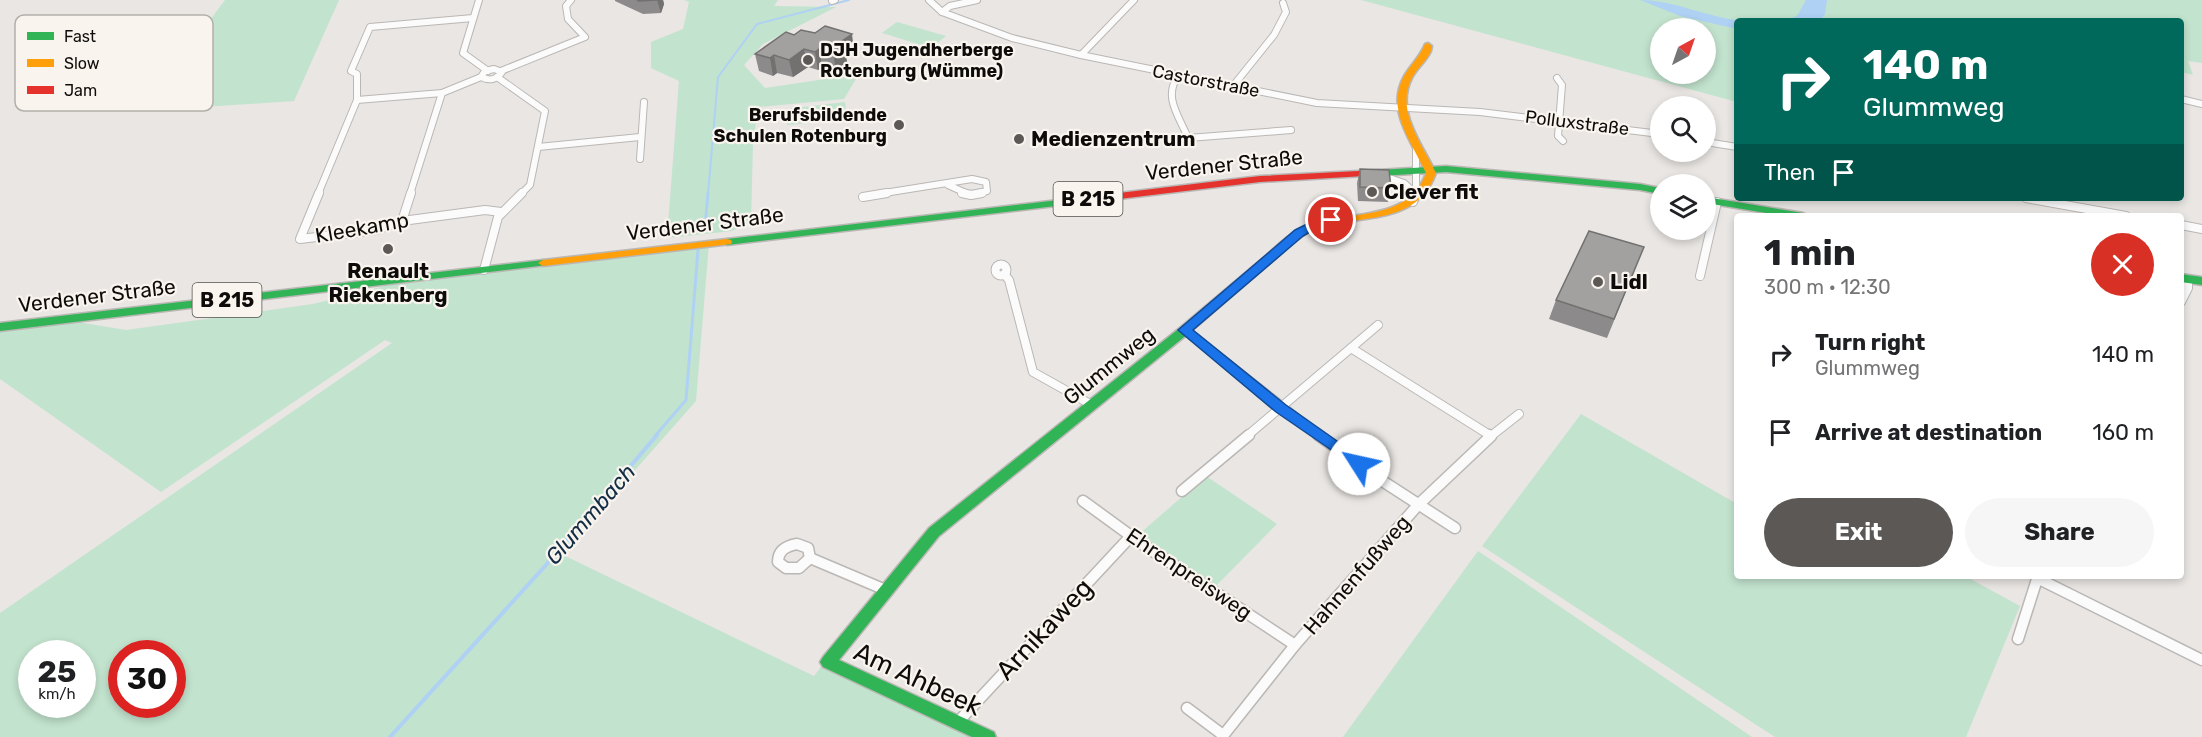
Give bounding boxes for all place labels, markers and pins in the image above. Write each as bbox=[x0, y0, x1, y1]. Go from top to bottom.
place label: DJH Jugendherberge Rotenburg (Wümme) bbox=[820, 39, 1014, 82]
marker: DJH Jugendherberge Rotenburg (Wümme) bbox=[801, 53, 815, 67]
place label: Berufsbildende Schulen Rotenburg bbox=[714, 104, 887, 147]
marker: Berufsbildende Schulen Rotenburg bbox=[892, 118, 906, 132]
place label: Medienzentrum bbox=[1031, 126, 1196, 151]
marker: Medienzentrum bbox=[1012, 132, 1026, 146]
place label: Clever fit bbox=[1384, 179, 1479, 204]
marker: Clever fit bbox=[1365, 185, 1379, 199]
pin bbox=[1305, 194, 1356, 245]
marker: Renault Riekenberg bbox=[381, 242, 395, 256]
place label: Renault Riekenberg bbox=[328, 258, 448, 307]
place label: Lidl bbox=[1610, 269, 1648, 294]
marker: Lidl bbox=[1591, 275, 1605, 289]

